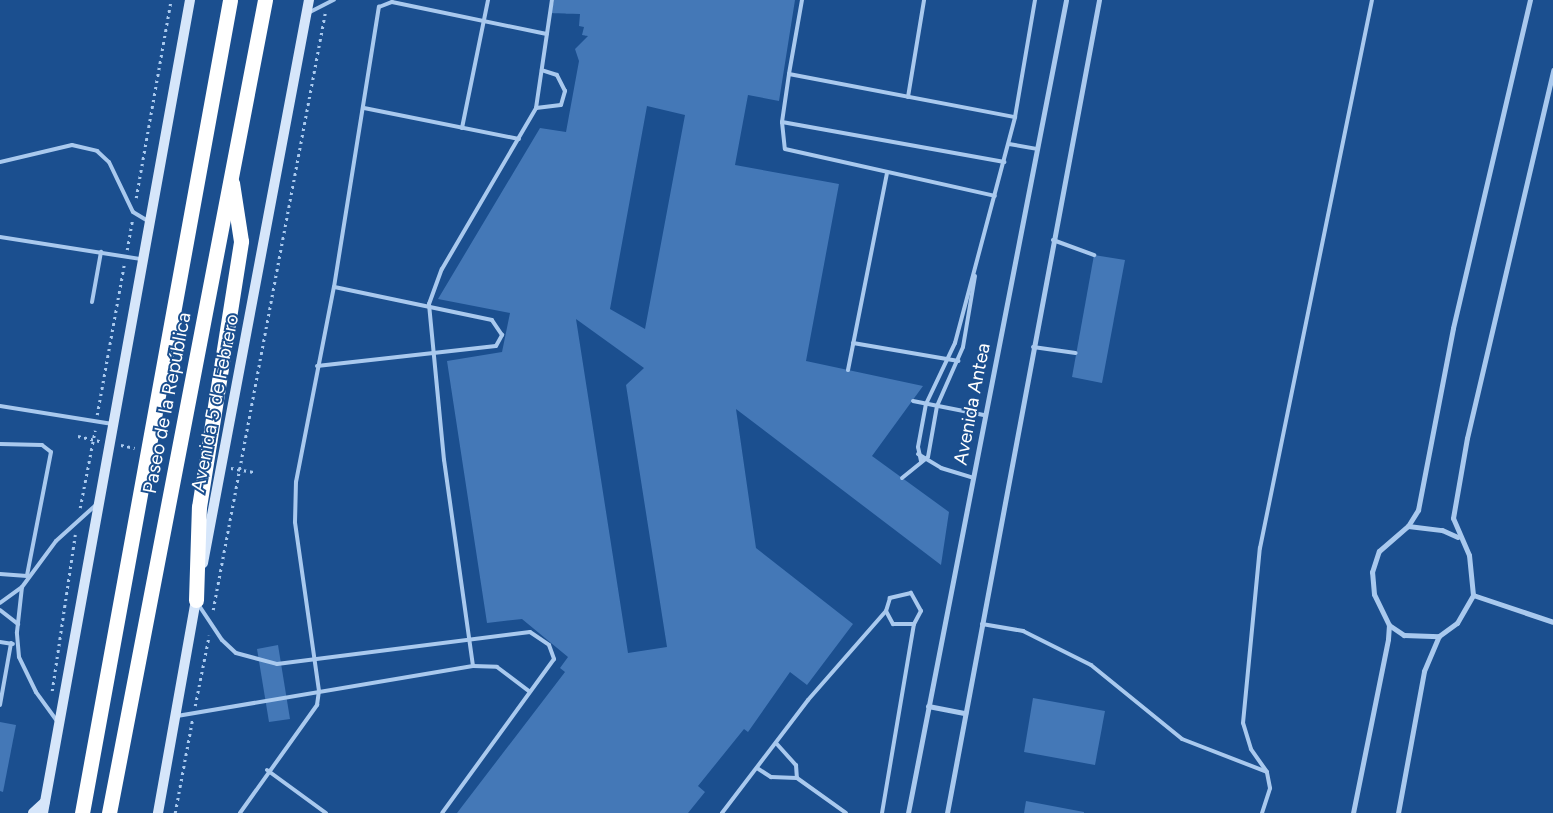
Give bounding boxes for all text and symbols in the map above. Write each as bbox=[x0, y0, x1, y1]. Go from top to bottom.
street label: Paseo de la República bbox=[138, 311, 196, 495]
street label: Avenida 5 de Febrero bbox=[187, 312, 243, 494]
street label: Avenida Antea bbox=[949, 341, 995, 467]

